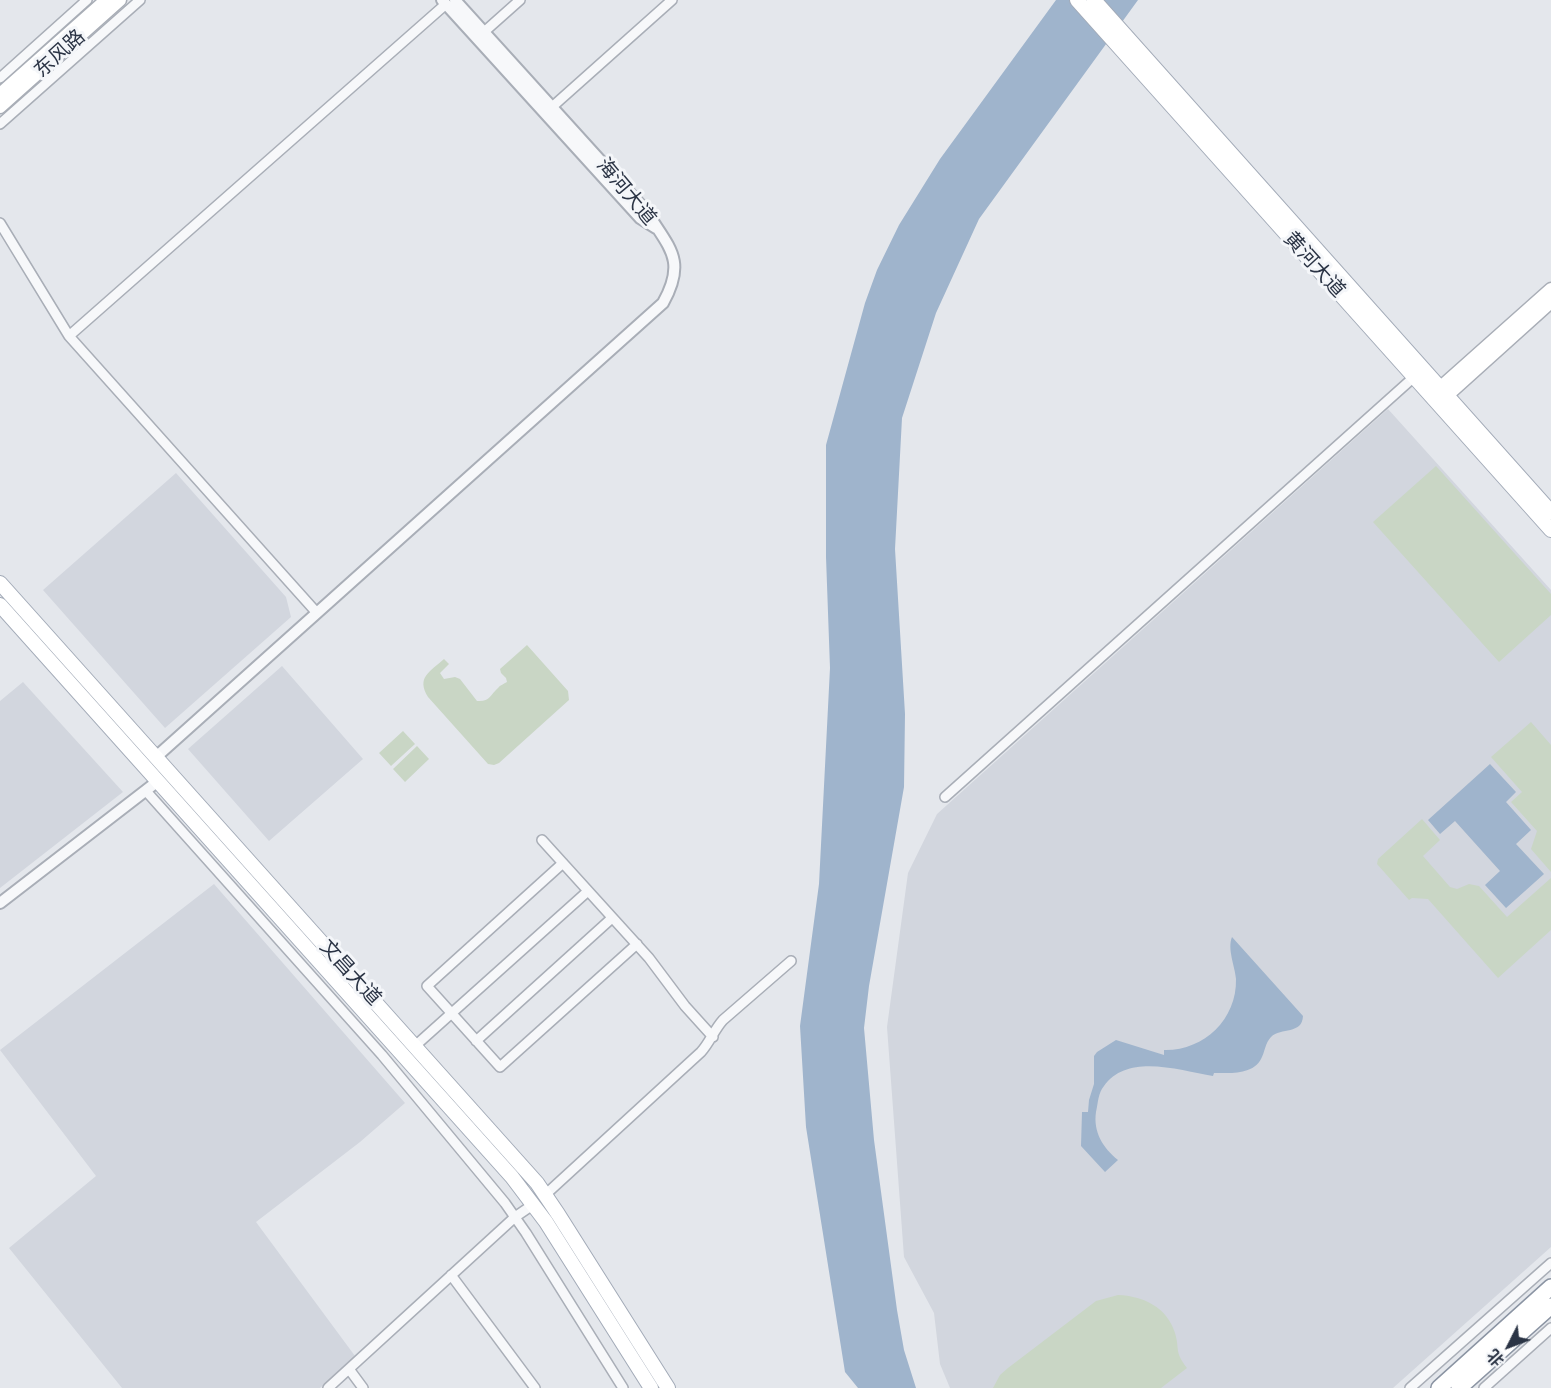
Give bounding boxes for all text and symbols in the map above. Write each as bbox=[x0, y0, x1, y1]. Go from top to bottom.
street label: 东风路 bbox=[30, 25, 90, 83]
street label: 海河大道 bbox=[591, 154, 661, 230]
street label: 黄河大道 bbox=[1278, 227, 1350, 303]
street label: 文昌大道 bbox=[314, 935, 386, 1011]
north arrow bbox=[1479, 1316, 1539, 1376]
text: 北 bbox=[1482, 1345, 1509, 1371]

